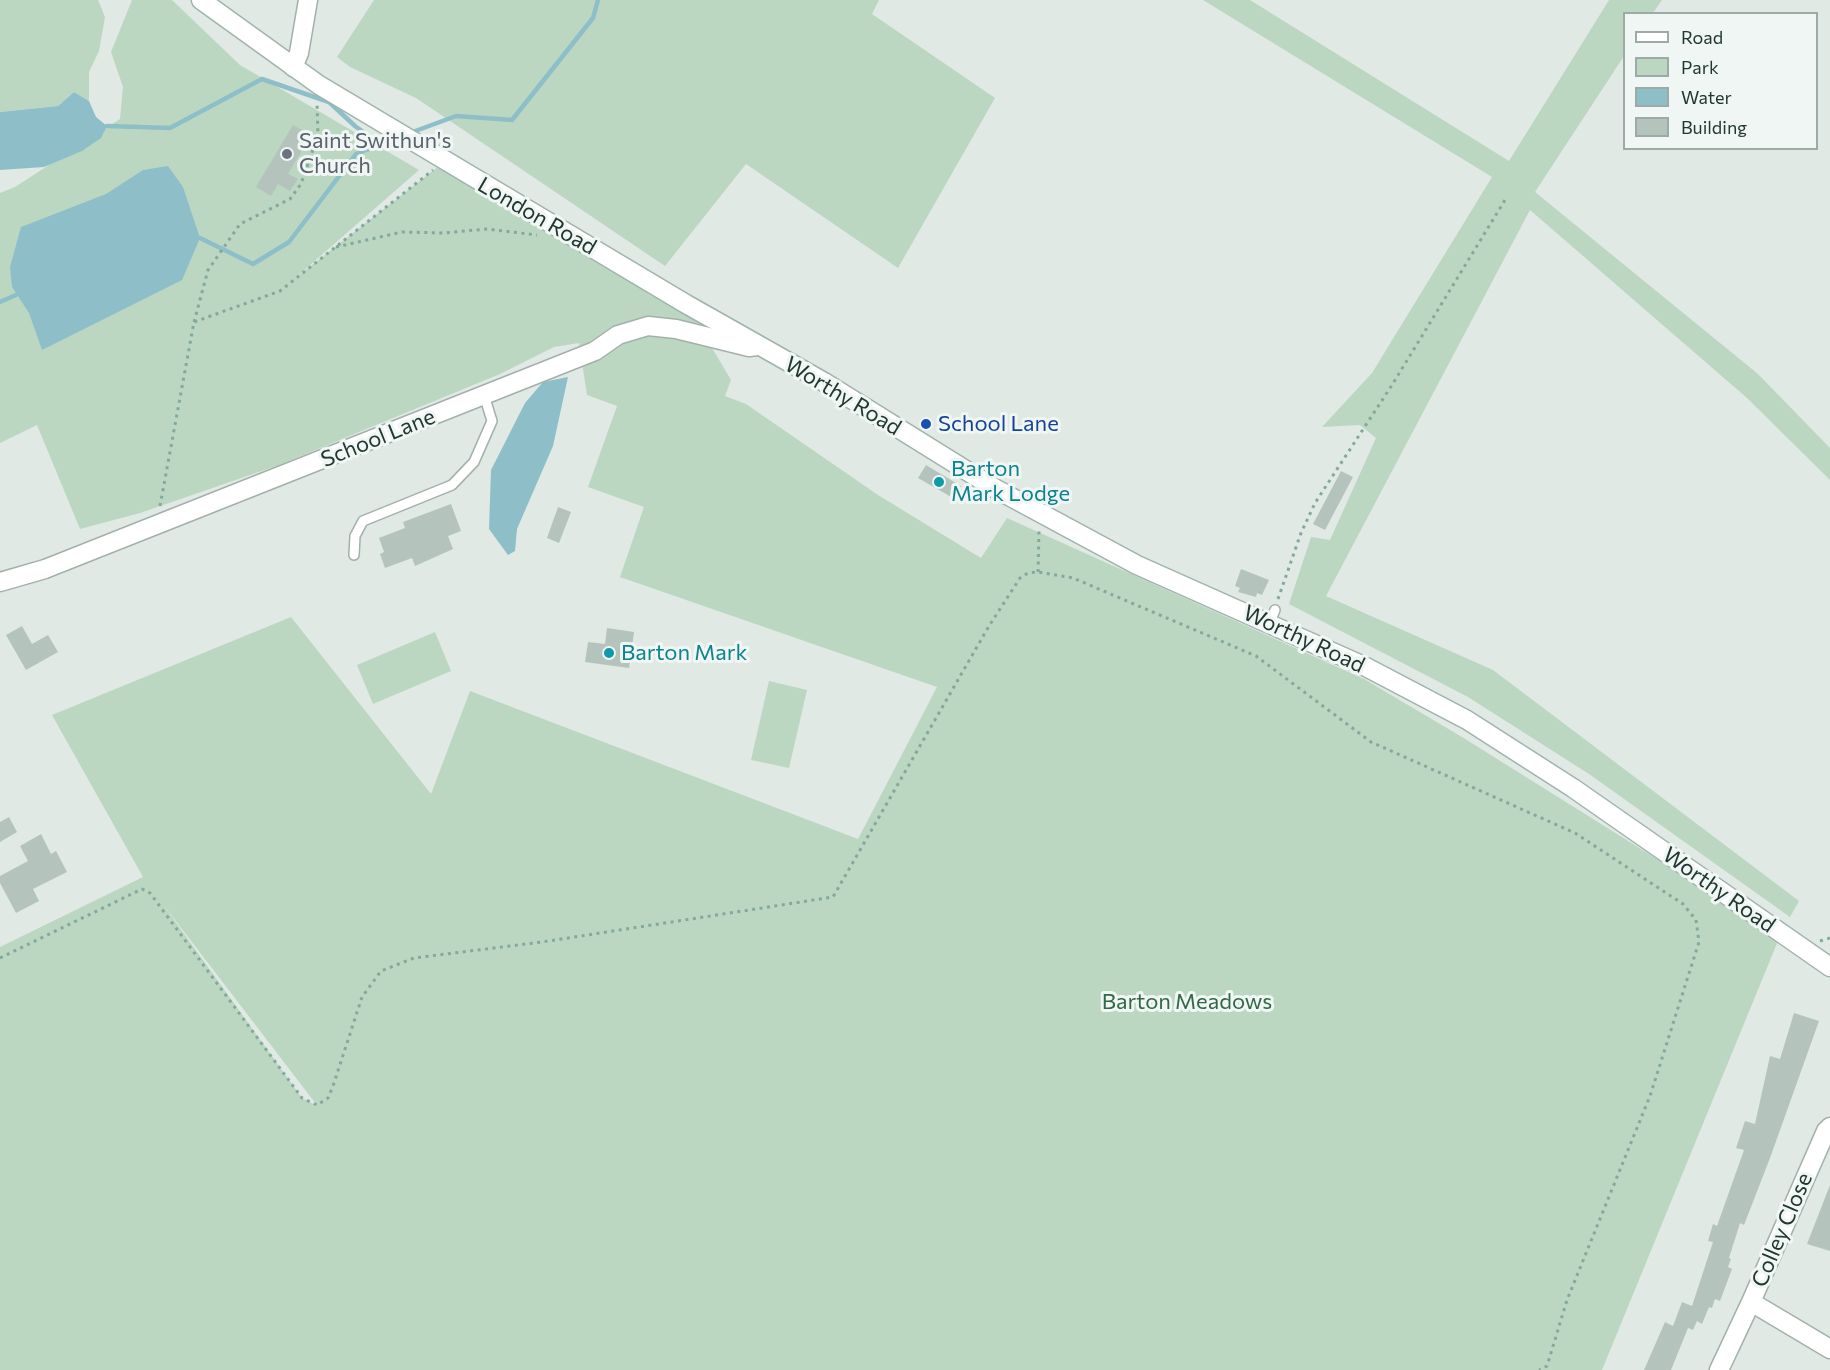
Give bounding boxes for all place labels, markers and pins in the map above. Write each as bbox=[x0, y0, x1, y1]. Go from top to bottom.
place label: Saint Swithun's Church bbox=[299, 128, 452, 180]
marker: Saint Swithun's Church bbox=[280, 147, 294, 161]
place label: School Lane bbox=[938, 411, 1059, 437]
marker: School Lane bbox=[919, 417, 933, 431]
place label: Barton Mark Lodge bbox=[951, 456, 1070, 508]
marker: Barton Mark Lodge bbox=[932, 475, 946, 489]
place label: Barton Mark bbox=[621, 640, 747, 666]
marker: Barton Mark bbox=[602, 646, 616, 660]

